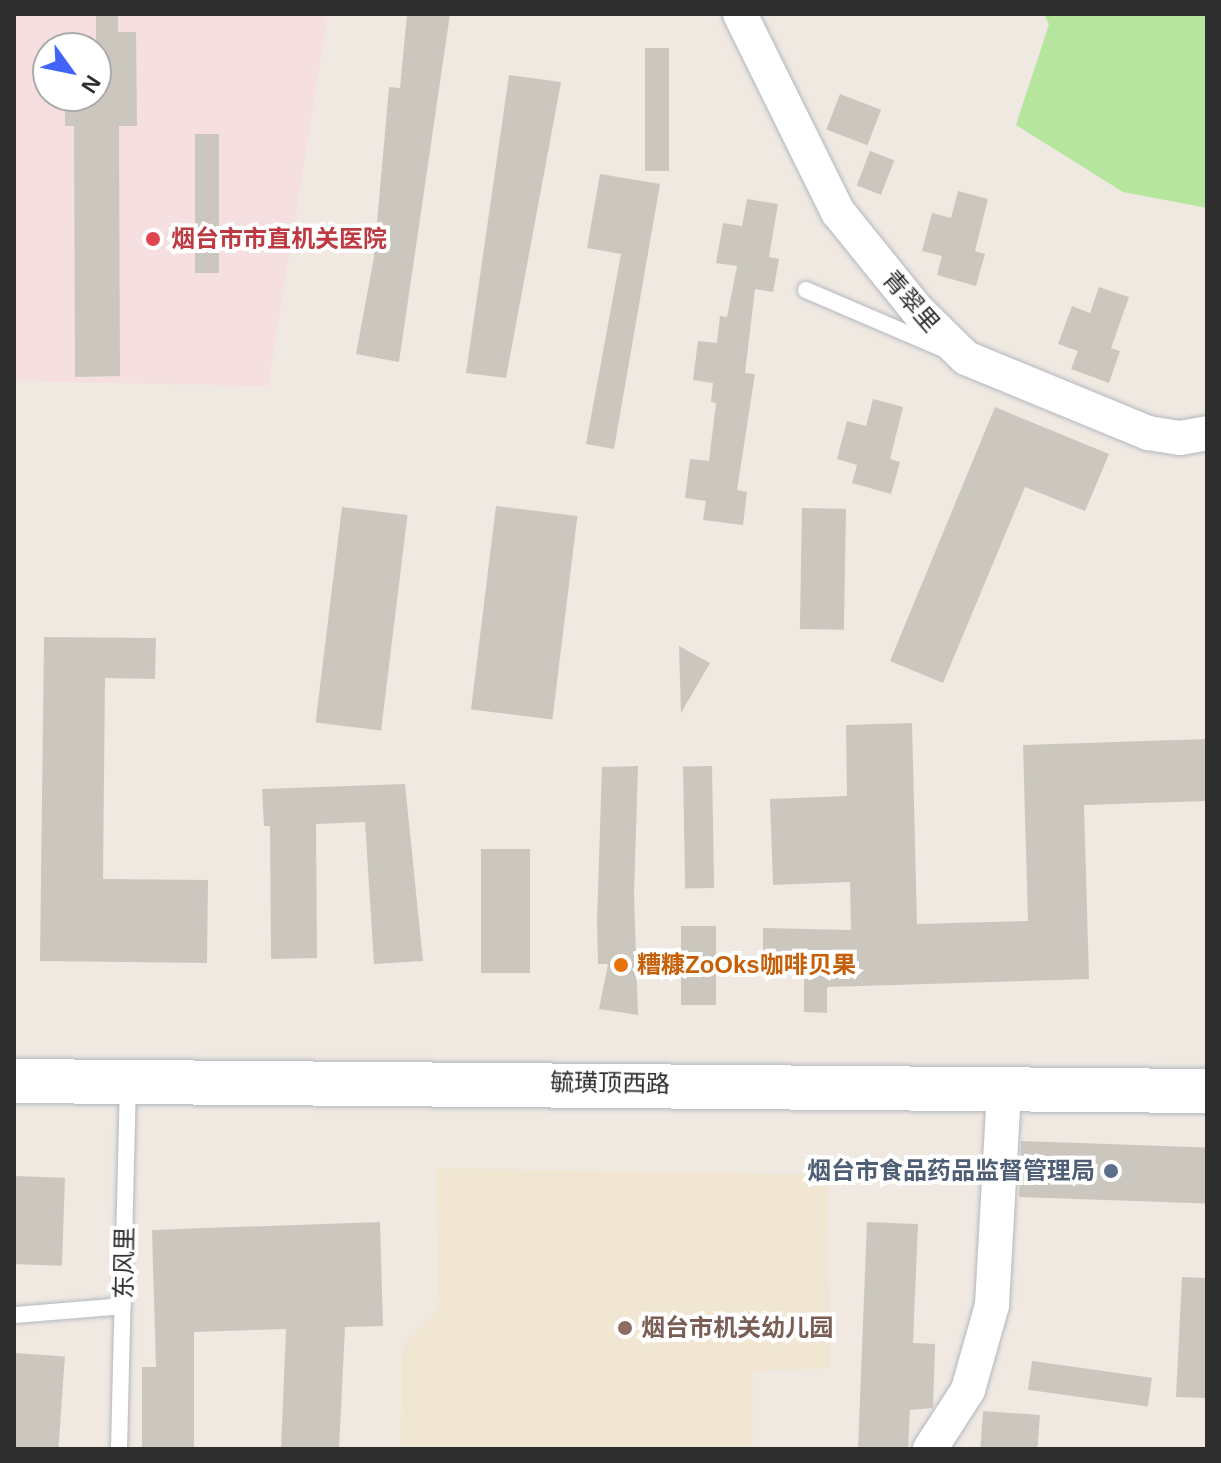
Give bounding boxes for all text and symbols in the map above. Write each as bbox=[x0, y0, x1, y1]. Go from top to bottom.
north arrow bbox=[32, 32, 112, 112]
text: N bbox=[76, 71, 106, 98]
place label: 烟台市市直机关医院 bbox=[171, 225, 387, 253]
marker: 烟台市市直机关医院 bbox=[142, 228, 164, 250]
street label: 青翠里 bbox=[877, 264, 945, 338]
place label: 糟糠ZoOks咖啡贝果 bbox=[637, 951, 856, 979]
marker: 糟糠ZoOks咖啡贝果 bbox=[612, 956, 630, 974]
street label: 毓璜顶西路 bbox=[550, 1068, 670, 1098]
place label: 烟台市食品药品监督管理局 bbox=[807, 1157, 1095, 1185]
marker: 烟台市食品药品监督管理局 bbox=[1102, 1162, 1120, 1180]
street label: 东风里 bbox=[109, 1227, 139, 1299]
place label: 烟台市机关幼儿园 bbox=[641, 1314, 833, 1342]
marker: 烟台市机关幼儿园 bbox=[616, 1319, 634, 1337]

